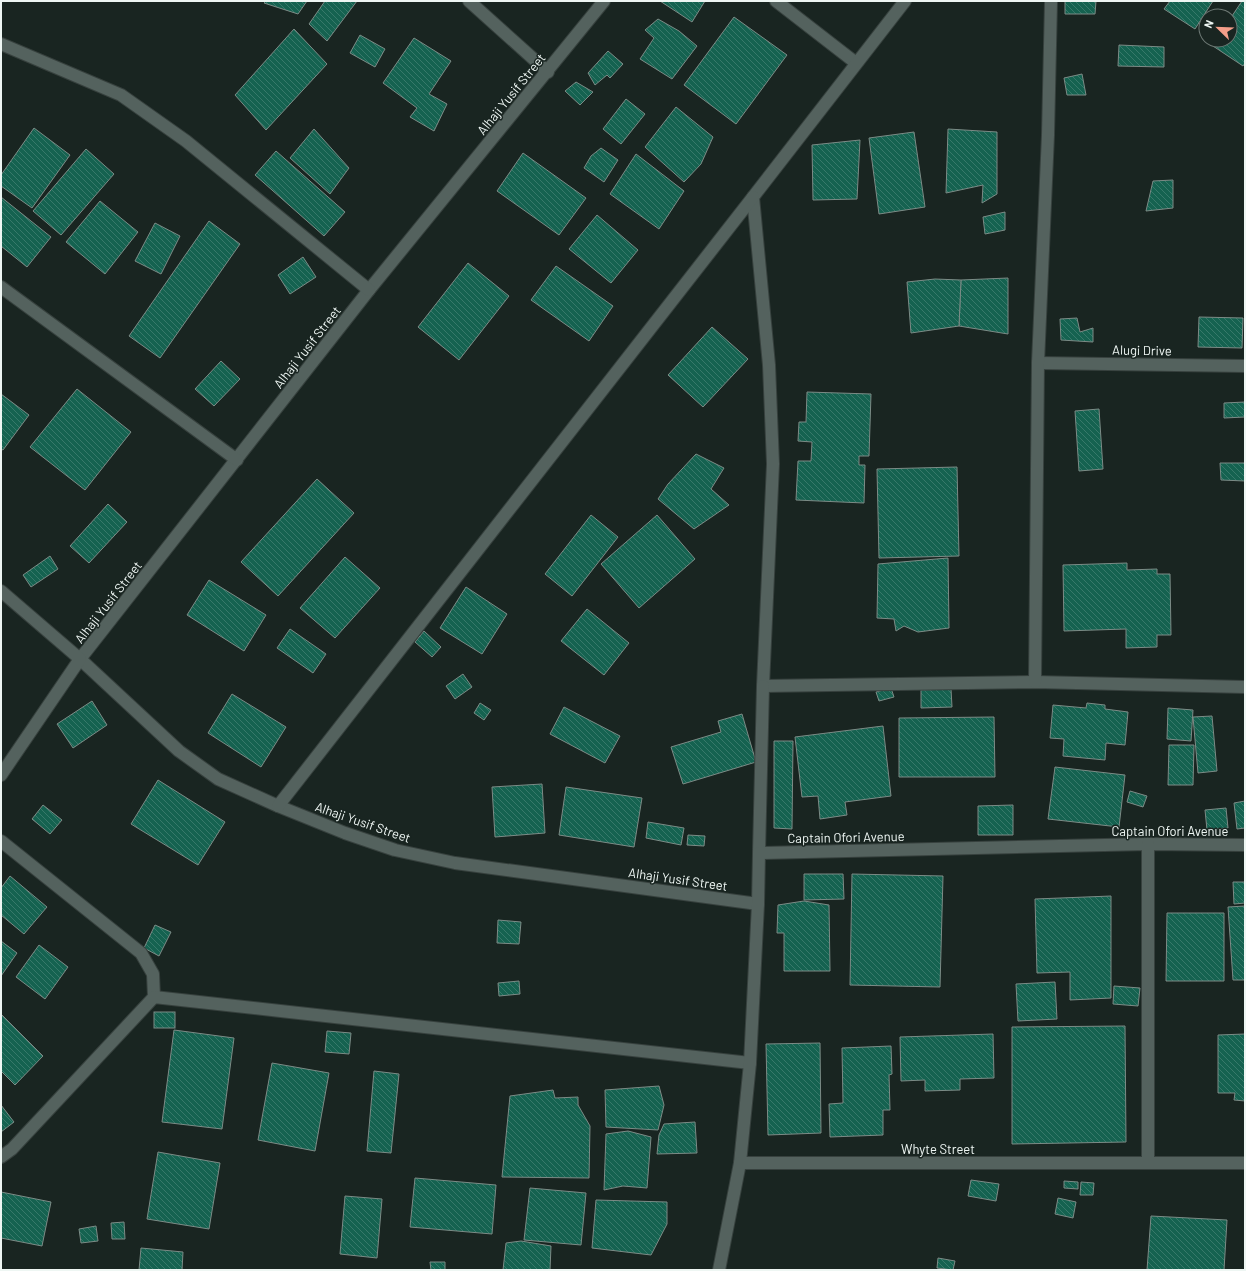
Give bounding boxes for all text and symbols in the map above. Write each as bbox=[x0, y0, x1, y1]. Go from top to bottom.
north arrow bbox=[1198, 8, 1238, 48]
text: N bbox=[1201, 18, 1216, 30]
street label: Alhaji Yusif Street bbox=[473, 50, 549, 138]
street label: Alhaji Yusif Street bbox=[270, 303, 344, 391]
street label: Alugi Drive bbox=[1112, 341, 1172, 359]
street label: Alhaji Yusif Street bbox=[71, 558, 145, 646]
street label: Alhaji Yusif Street bbox=[313, 798, 413, 846]
street label: Captain Ofori Avenue bbox=[1111, 823, 1229, 839]
street label: Captain Ofori Avenue bbox=[787, 828, 905, 846]
street label: Alhaji Yusif Street bbox=[627, 864, 729, 894]
street label: Whyte Street bbox=[901, 1141, 975, 1157]

